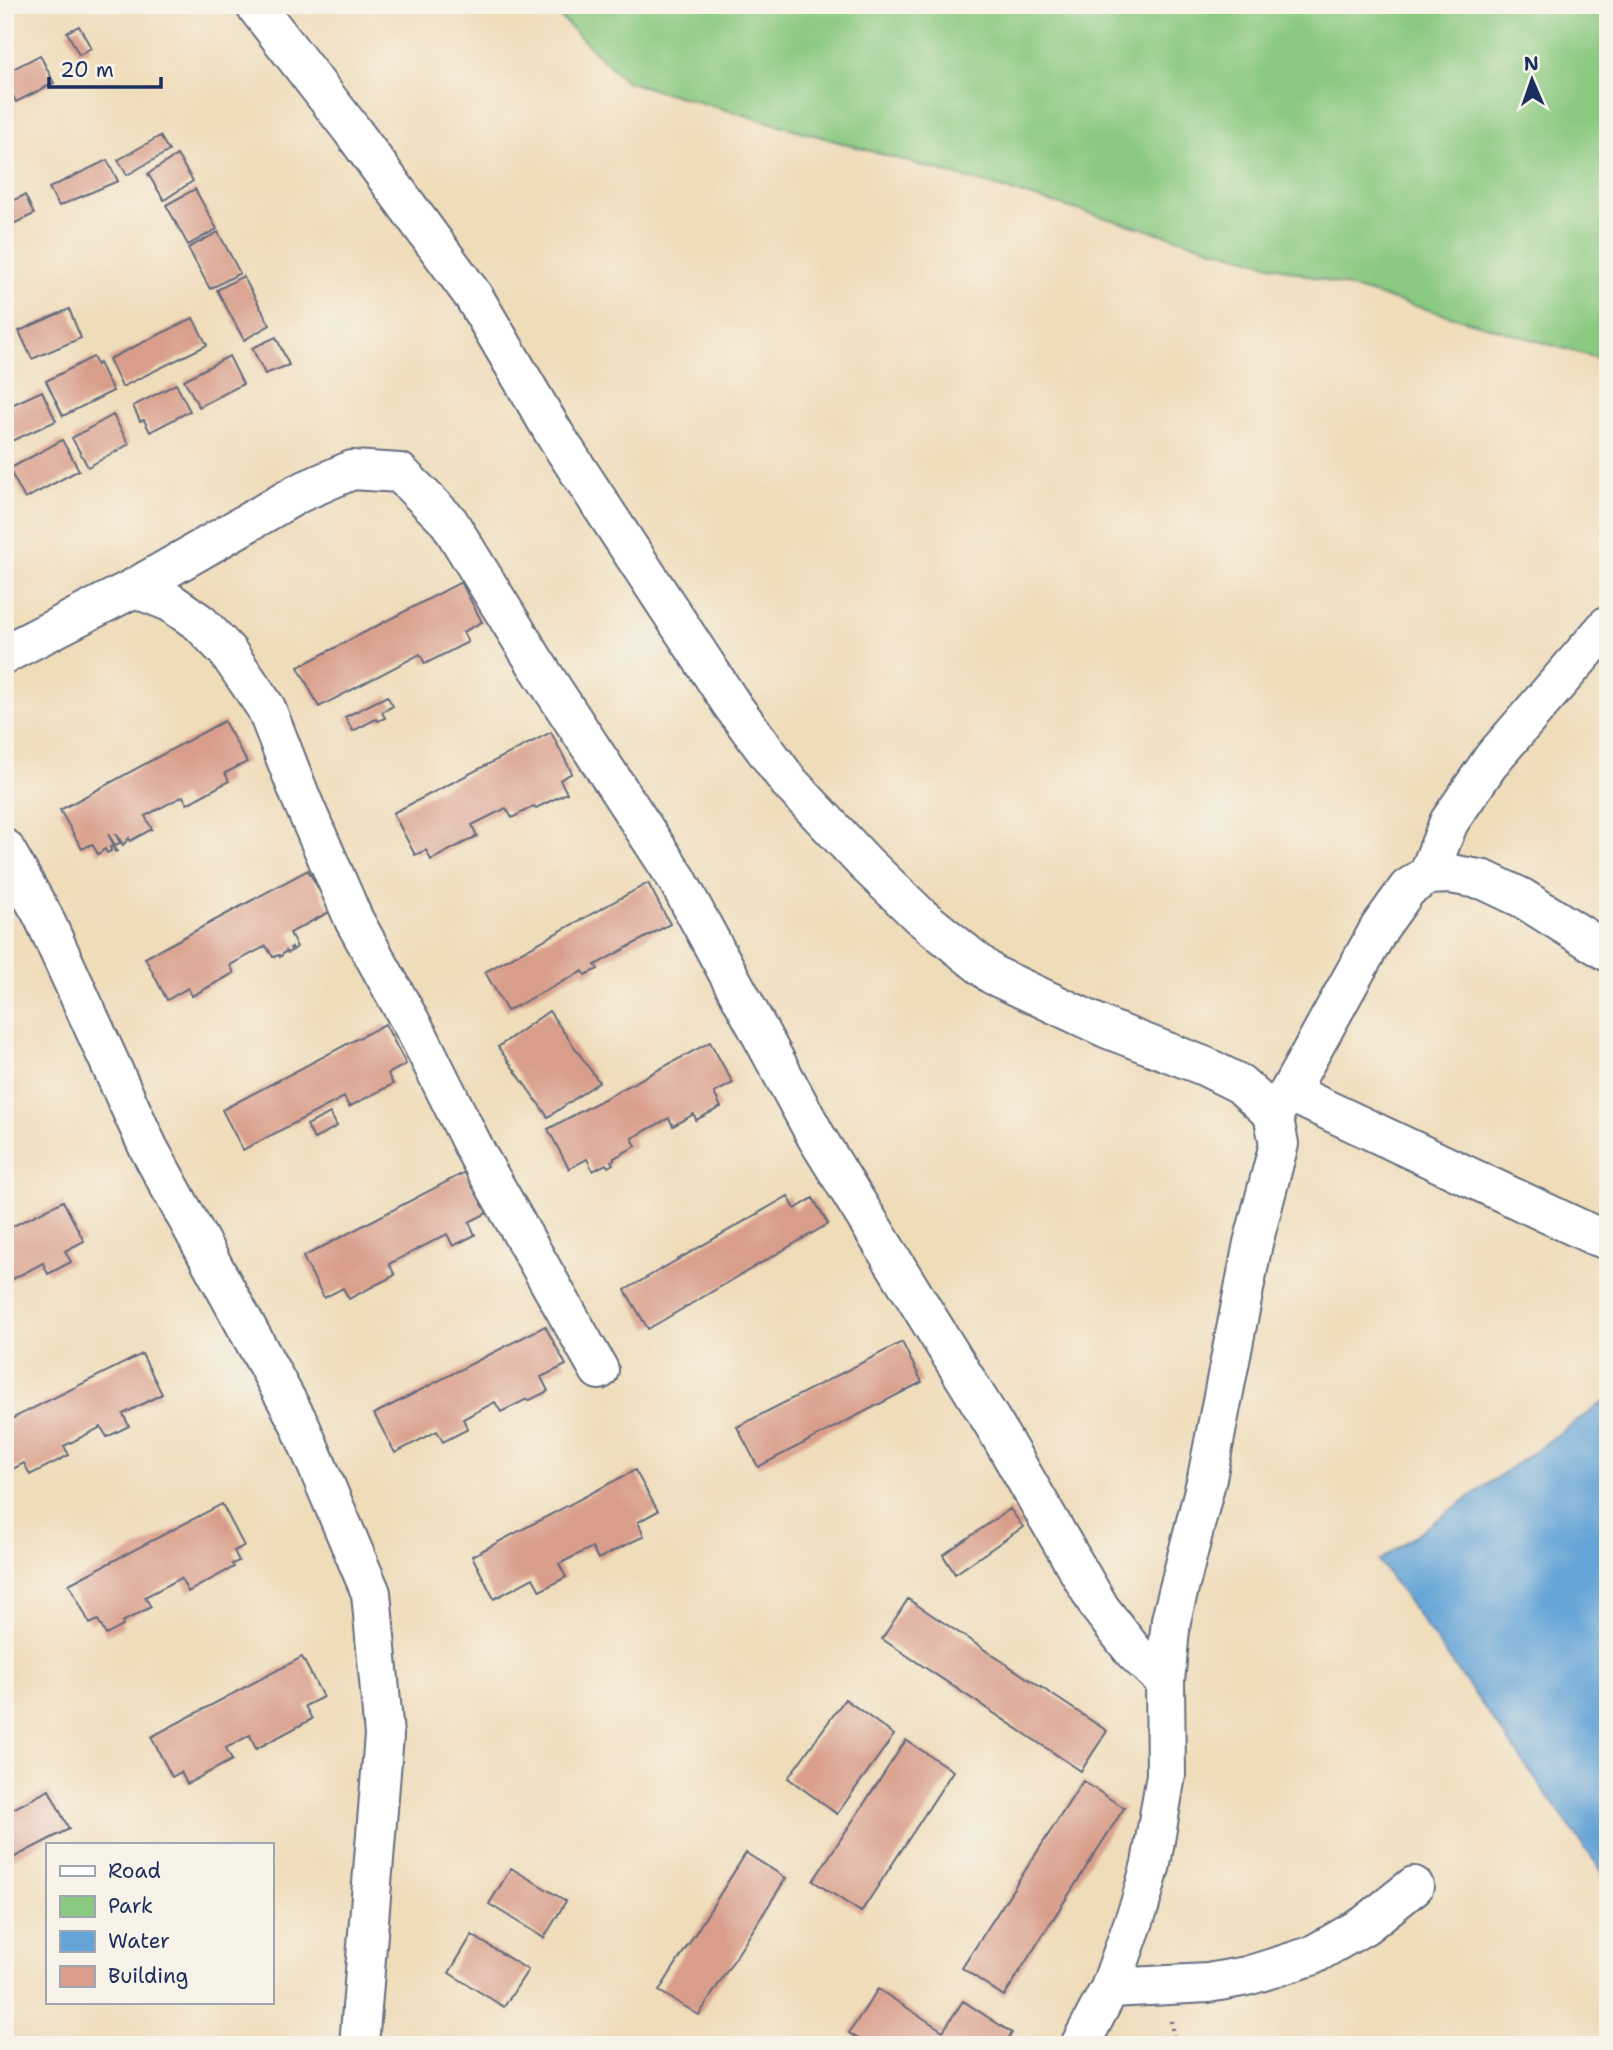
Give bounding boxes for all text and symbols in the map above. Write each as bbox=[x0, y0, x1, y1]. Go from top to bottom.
scale bar bbox=[49, 46, 161, 90]
north arrow bbox=[1498, 46, 1568, 116]
text: N bbox=[1523, 51, 1539, 76]
text: 20 m bbox=[60, 56, 114, 84]
legend bbox=[46, 1843, 273, 2004]
text: Road bbox=[108, 1857, 161, 1885]
text: Park bbox=[108, 1892, 153, 1920]
text: Water bbox=[108, 1927, 170, 1955]
text: Building bbox=[108, 1962, 188, 1990]

